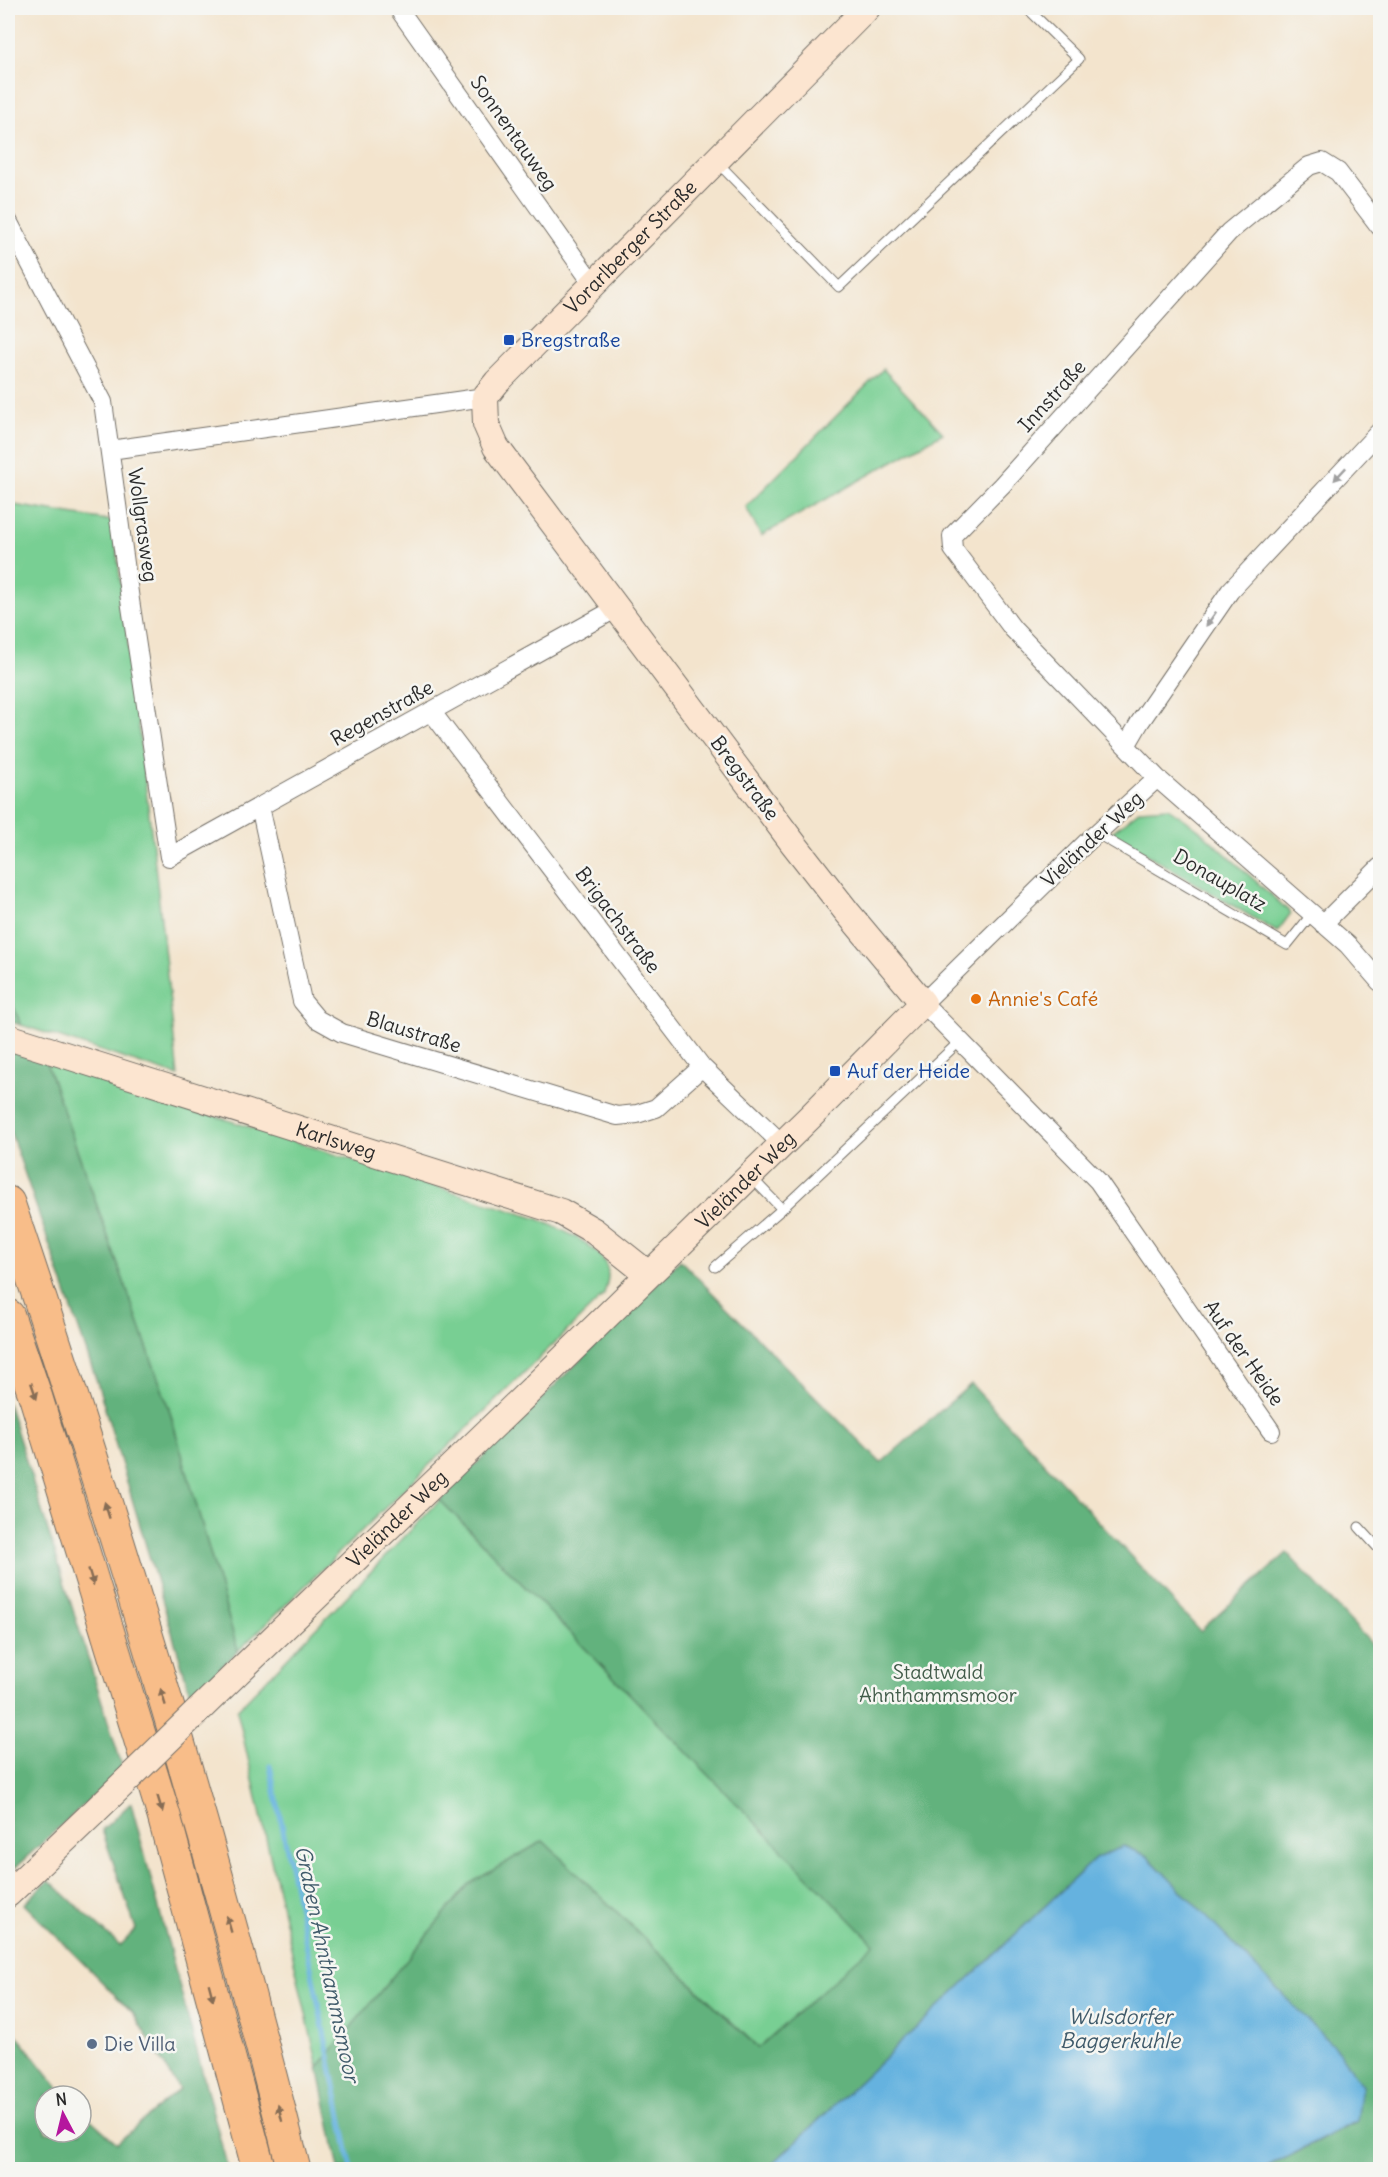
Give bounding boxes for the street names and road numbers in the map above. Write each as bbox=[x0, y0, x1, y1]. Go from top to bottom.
street label: Sonnentauweg bbox=[465, 70, 563, 195]
street label: Vorarlberger Straße bbox=[559, 175, 702, 319]
street label: Innstraße bbox=[1013, 354, 1091, 437]
street label: Wollgrasweg bbox=[123, 466, 164, 584]
street label: Regenstraße bbox=[326, 674, 437, 751]
street label: Bregstraße bbox=[705, 730, 785, 825]
street label: Vieländer Weg bbox=[1036, 785, 1148, 892]
street label: Donauplatz bbox=[1169, 843, 1271, 916]
street label: Brigachstraße bbox=[570, 862, 667, 978]
street label: Blaustraße bbox=[364, 1005, 464, 1058]
street label: Karlsweg bbox=[293, 1116, 380, 1165]
street label: Vieländer Weg bbox=[690, 1125, 800, 1234]
street label: Auf der Heide bbox=[1199, 1295, 1290, 1410]
street label: Vieländer Weg bbox=[341, 1464, 452, 1573]

